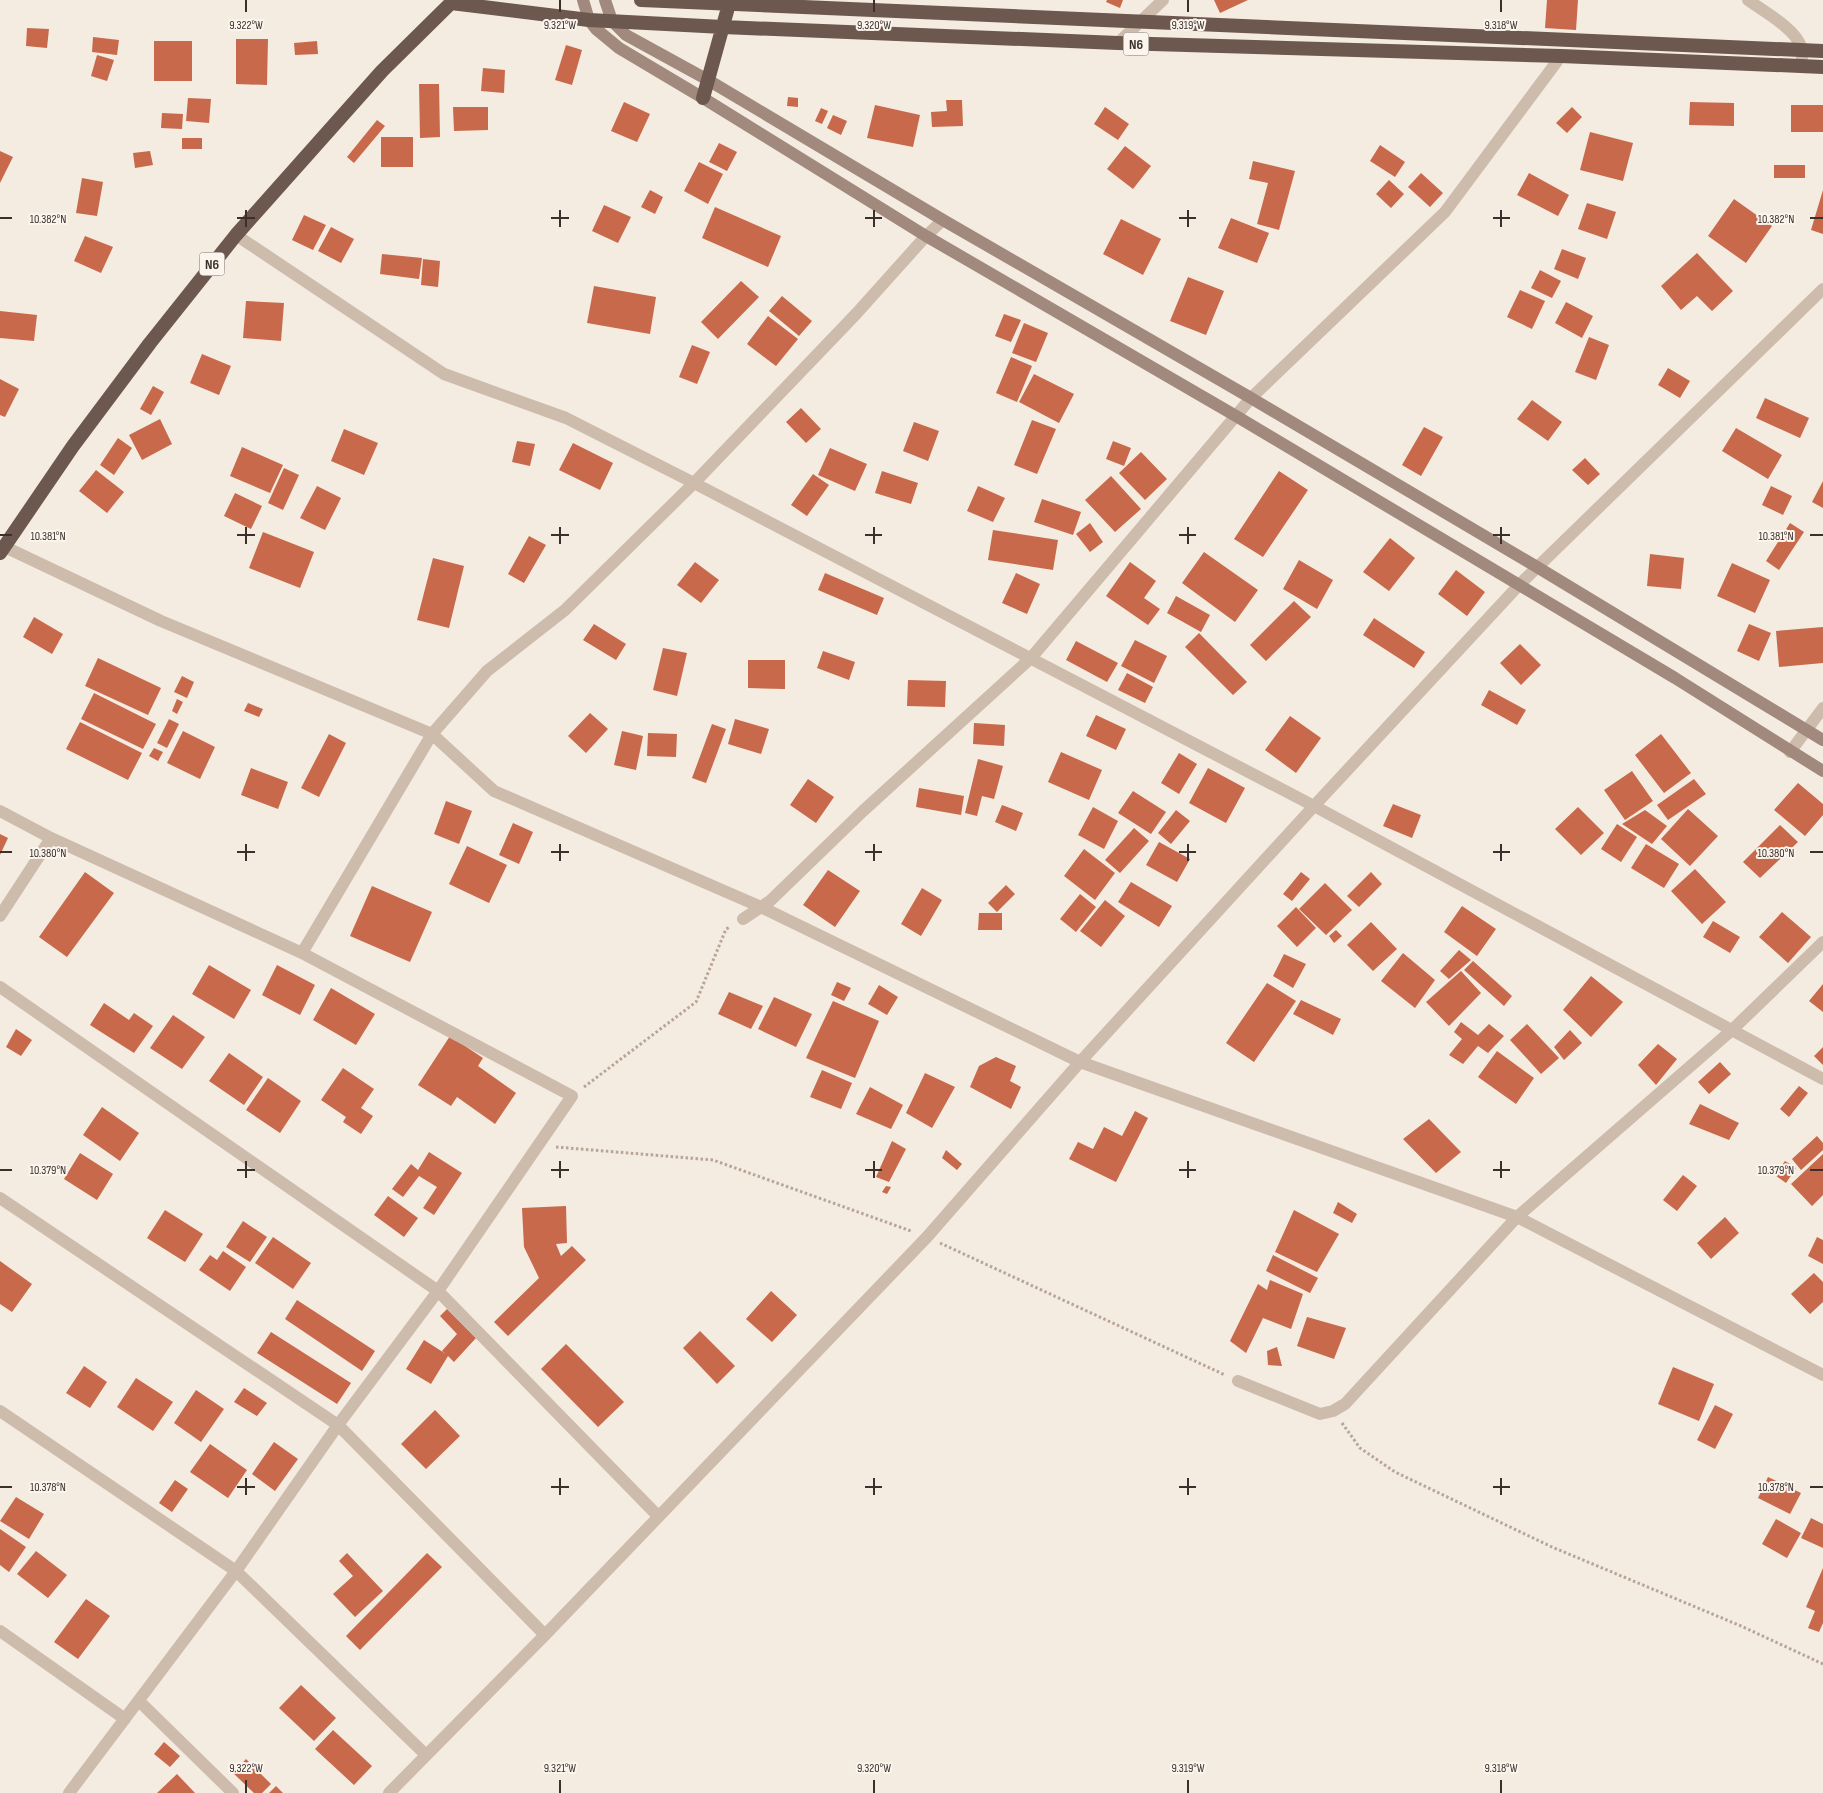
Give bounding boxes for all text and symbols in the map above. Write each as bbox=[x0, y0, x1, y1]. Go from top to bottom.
text: 9.322°W bbox=[229, 18, 263, 33]
text: 9.321°W bbox=[544, 18, 576, 33]
text: 9.320°W bbox=[857, 18, 891, 33]
text: 9.319°W bbox=[1171, 18, 1205, 33]
text: 9.318°W bbox=[1485, 18, 1518, 33]
road number: N6 bbox=[1124, 33, 1148, 56]
text: 10.382°N bbox=[30, 212, 66, 227]
text: 10.382°N bbox=[1758, 212, 1794, 227]
road number: N6 bbox=[200, 252, 224, 276]
text: 10.381°N bbox=[30, 529, 66, 544]
text: 10.381°N bbox=[1758, 529, 1794, 544]
text: 10.380°N bbox=[30, 846, 66, 861]
text: 10.380°N bbox=[1758, 846, 1794, 861]
text: 10.379°N bbox=[30, 1163, 66, 1178]
text: 10.379°N bbox=[1758, 1163, 1794, 1178]
text: 10.378°N bbox=[30, 1480, 66, 1495]
text: 10.378°N bbox=[1758, 1480, 1794, 1495]
text: 9.322°W bbox=[229, 1761, 263, 1776]
text: 9.321°W bbox=[544, 1761, 576, 1776]
text: 9.320°W bbox=[857, 1761, 891, 1776]
text: 9.319°W bbox=[1171, 1761, 1205, 1776]
text: 9.318°W bbox=[1485, 1761, 1518, 1776]

